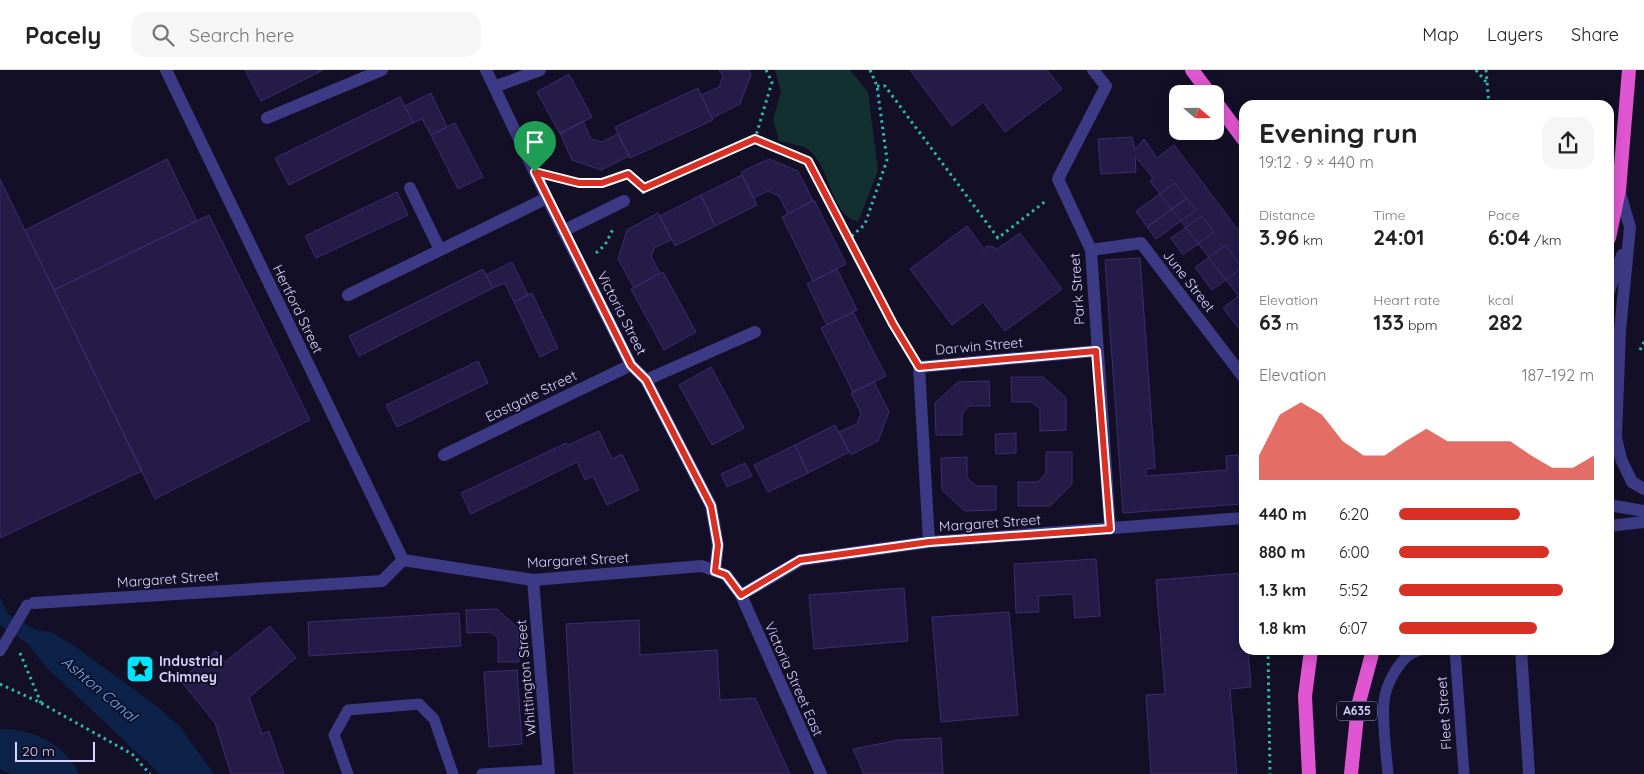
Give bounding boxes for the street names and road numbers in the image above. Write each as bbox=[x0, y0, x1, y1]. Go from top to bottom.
street label: June Street bbox=[1159, 246, 1219, 316]
street label: Park Street bbox=[1066, 252, 1088, 325]
street label: Hertford Street bbox=[269, 262, 327, 356]
street label: Victoria Street bbox=[593, 268, 651, 358]
street label: Darwin Street bbox=[934, 333, 1024, 359]
street label: Eastgate Street bbox=[482, 366, 580, 426]
street label: Margaret Street bbox=[938, 510, 1042, 536]
street label: Margaret Street bbox=[526, 548, 630, 572]
street label: Margaret Street bbox=[116, 566, 220, 592]
street label: Whittington Street bbox=[512, 619, 540, 737]
street label: Victoria Street East bbox=[761, 619, 827, 739]
street label: Fleet Street bbox=[1432, 675, 1456, 750]
road number: A635 bbox=[1337, 701, 1377, 720]

